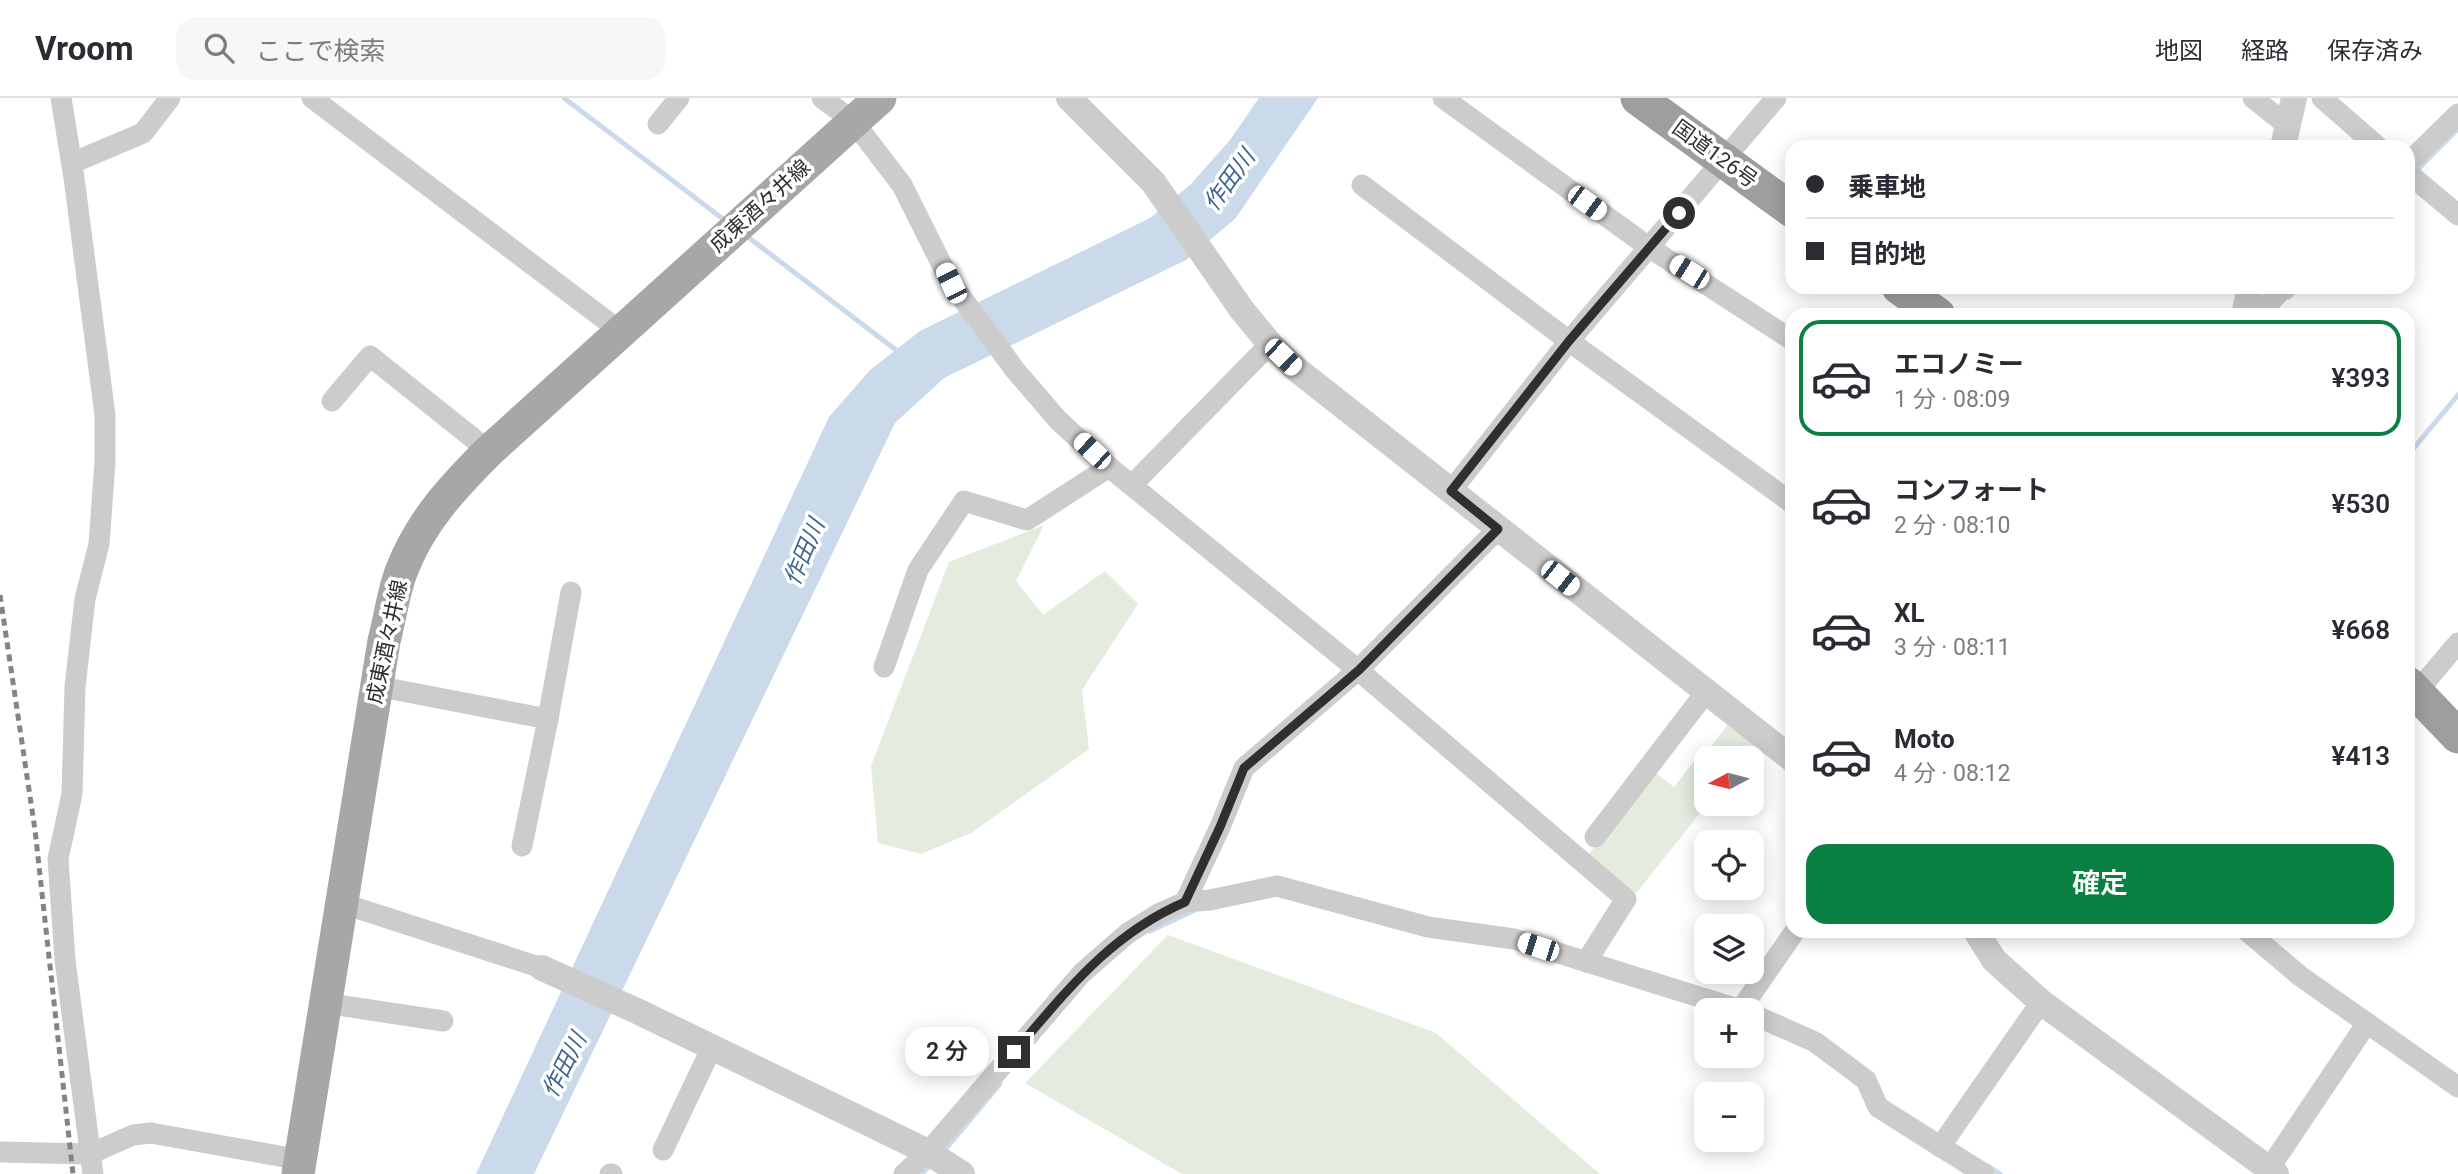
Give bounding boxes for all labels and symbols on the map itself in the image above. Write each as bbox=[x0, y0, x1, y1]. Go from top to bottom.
street label: 国道126号 bbox=[1668, 115, 1762, 193]
water label: 作田川 bbox=[1198, 142, 1262, 216]
street label: 成東酒々井線 bbox=[705, 155, 815, 257]
car bbox=[1564, 182, 1611, 224]
route start bbox=[1663, 197, 1695, 229]
car bbox=[1666, 252, 1713, 292]
car bbox=[933, 260, 970, 306]
car bbox=[1261, 335, 1306, 379]
car bbox=[1070, 429, 1115, 473]
water label: 作田川 bbox=[779, 512, 832, 589]
car bbox=[1537, 557, 1584, 599]
street label: 成東酒々井線 bbox=[362, 578, 412, 706]
north arrow bbox=[1694, 746, 1764, 816]
car bbox=[1515, 931, 1562, 963]
water label: 作田川 bbox=[537, 1026, 593, 1102]
callout: 2 分 bbox=[906, 1028, 990, 1076]
route end bbox=[998, 1036, 1030, 1068]

